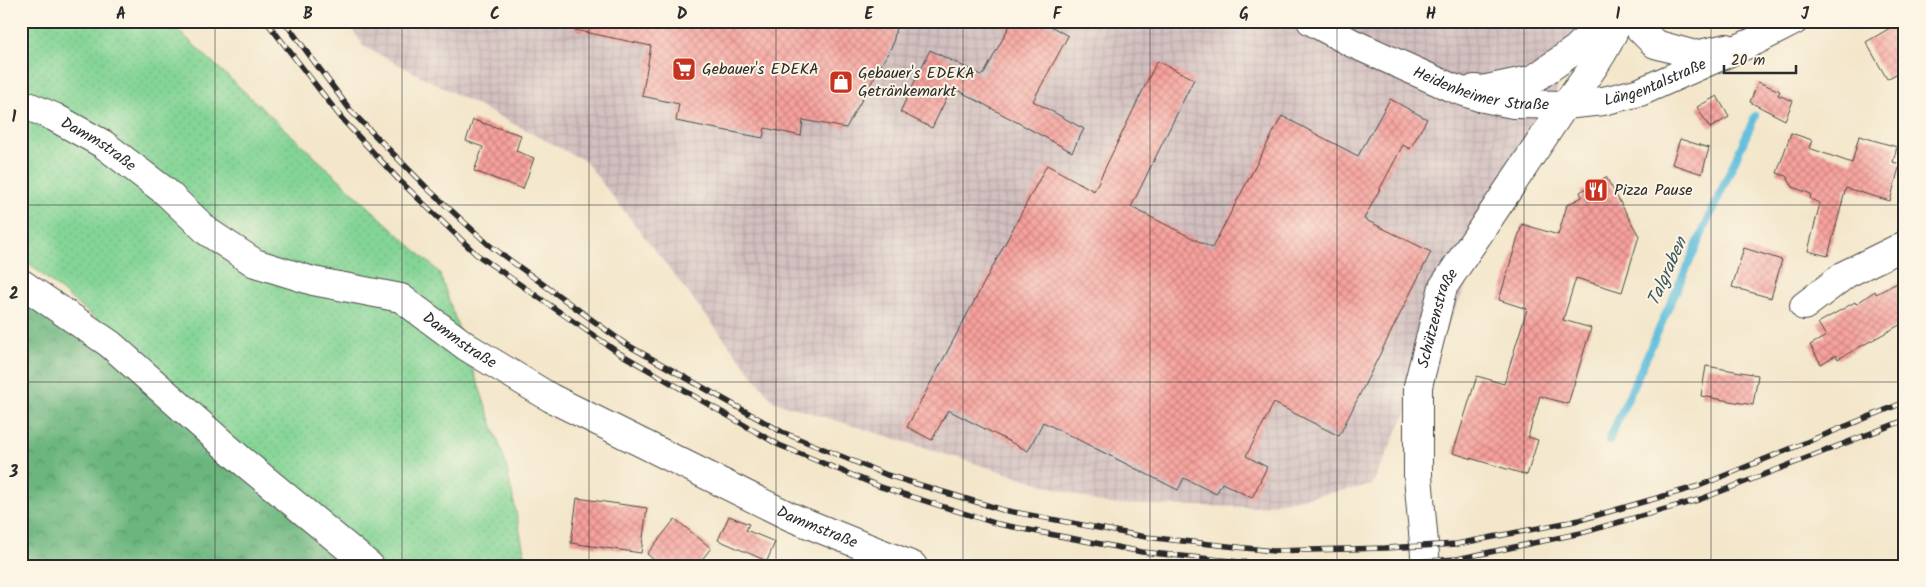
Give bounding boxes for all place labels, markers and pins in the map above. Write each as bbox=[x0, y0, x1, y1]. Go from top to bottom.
supermarket icon: Gebauer's EDEKA bbox=[671, 56, 697, 82]
place label: Gebauer's EDEKA bbox=[702, 57, 819, 82]
place label: Gebauer's EDEKA Getränkemarkt bbox=[858, 61, 975, 104]
shop icon: Gebauer's EDEKA Getränkemarkt bbox=[828, 69, 854, 95]
restaurant icon: Pizza Pause bbox=[1583, 177, 1609, 203]
place label: Pizza Pause bbox=[1614, 178, 1692, 203]

